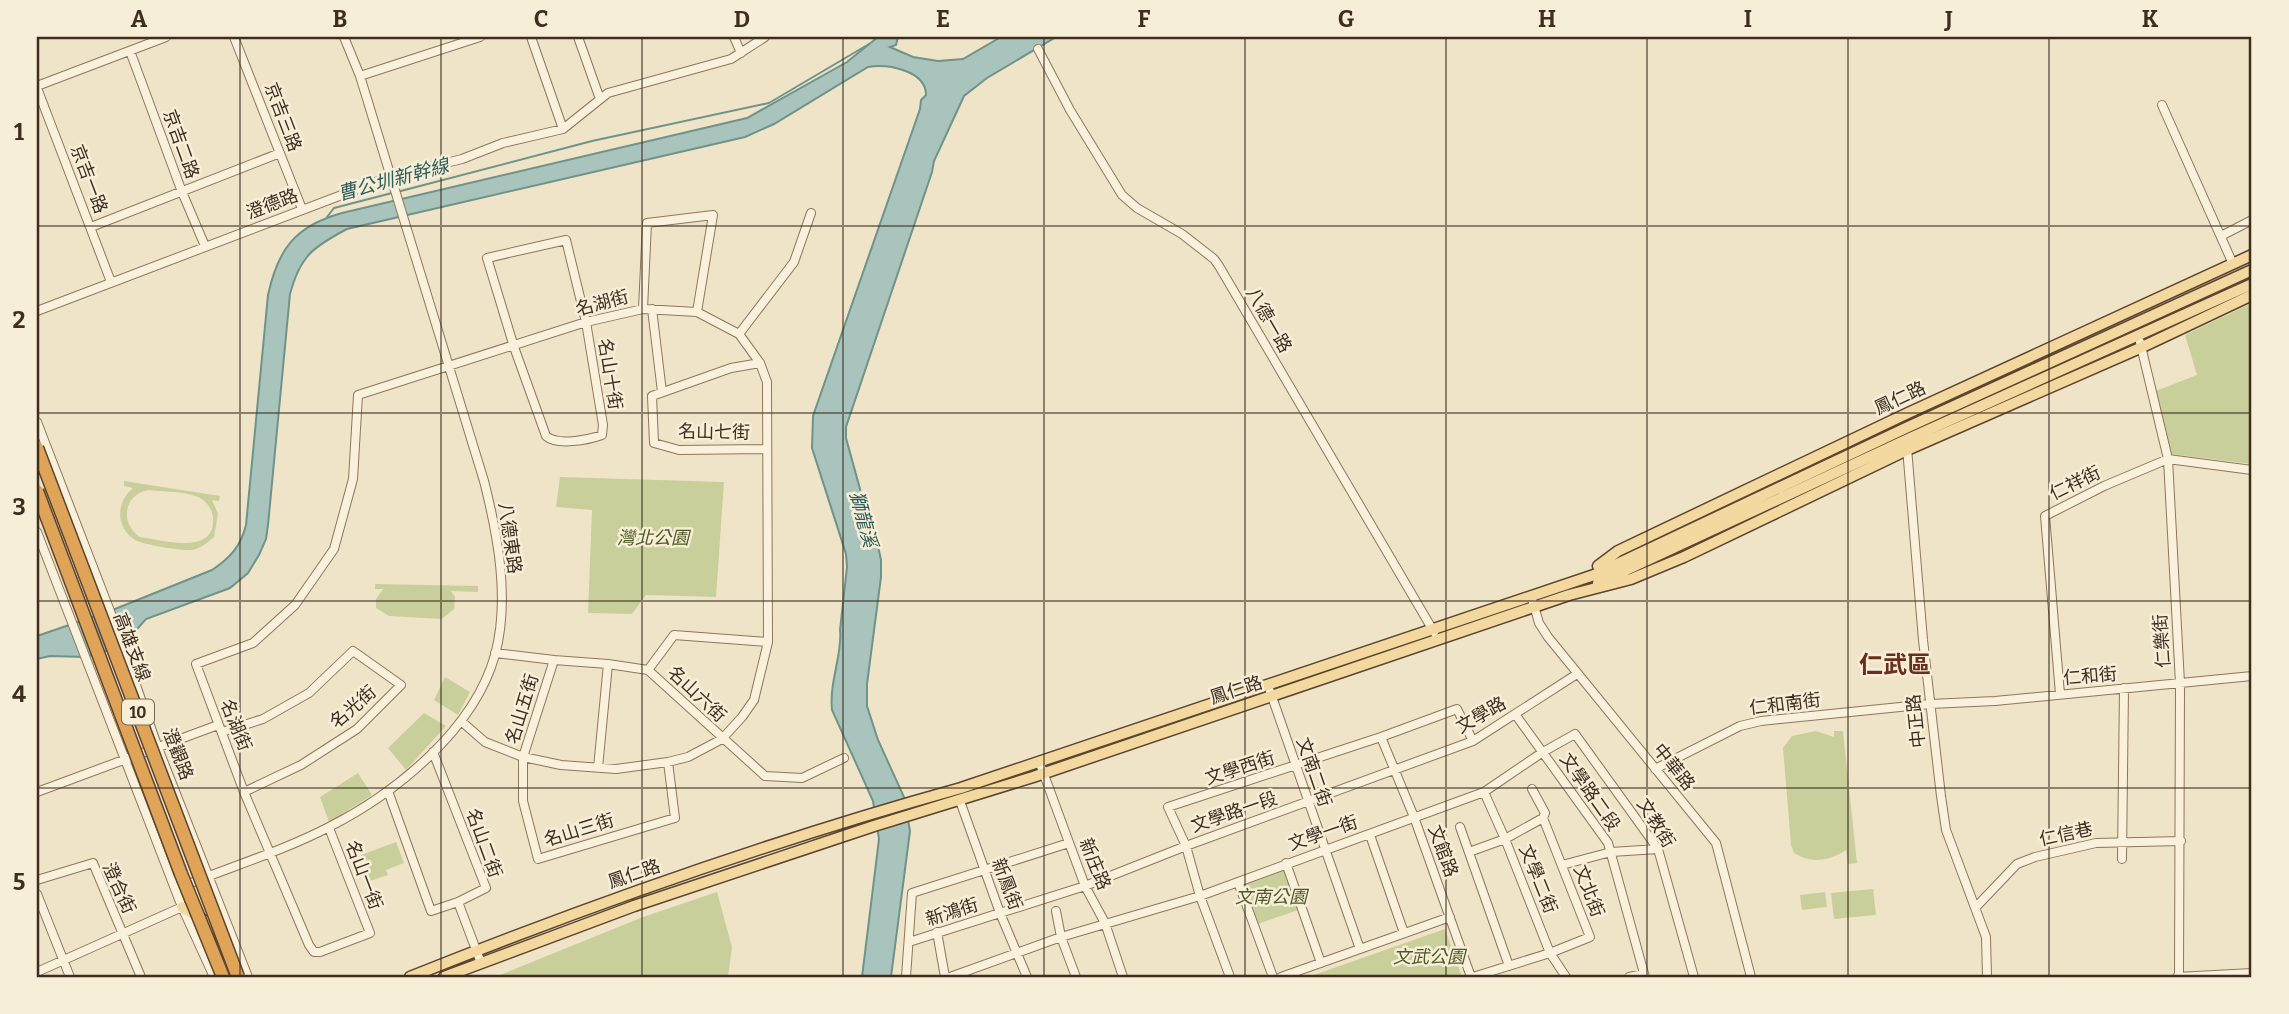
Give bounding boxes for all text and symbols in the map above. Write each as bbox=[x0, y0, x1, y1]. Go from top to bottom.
text: A bbox=[131, 5, 148, 33]
text: B bbox=[333, 5, 347, 33]
text: C bbox=[534, 5, 548, 33]
text: D bbox=[734, 5, 750, 33]
text: E bbox=[936, 5, 950, 33]
text: F bbox=[1138, 5, 1151, 33]
text: G bbox=[1338, 5, 1355, 33]
text: H bbox=[1538, 5, 1556, 33]
text: I bbox=[1744, 5, 1752, 33]
text: J bbox=[1943, 5, 1953, 33]
text: K bbox=[2142, 5, 2159, 33]
street label: 京吉三路 bbox=[260, 79, 306, 155]
street label: 京吉二路 bbox=[158, 106, 204, 182]
text: 1 bbox=[14, 118, 24, 146]
street label: 京吉一路 bbox=[66, 141, 112, 217]
water label: 曹公圳新幹線 bbox=[335, 153, 453, 205]
street label: 澄德路 bbox=[243, 184, 301, 224]
street label: 八德一路 bbox=[1241, 283, 1297, 357]
street label: 名湖街 bbox=[573, 285, 631, 321]
text: 2 bbox=[13, 306, 26, 334]
street label: 名山十街 bbox=[594, 337, 626, 411]
street label: 鳳仁路 bbox=[1871, 377, 1929, 419]
street label: 名山七街 bbox=[678, 420, 750, 444]
street label: 仁祥街 bbox=[2046, 461, 2104, 505]
water label: 獅龍溪 bbox=[845, 489, 883, 553]
text: 3 bbox=[12, 493, 26, 521]
street label: 八德東路 bbox=[494, 501, 526, 575]
park label: 灣北公園 bbox=[617, 527, 692, 549]
street label: 高雄支線 bbox=[109, 609, 155, 685]
street label: 仁樂街 bbox=[2149, 613, 2175, 669]
district label: 仁武區 bbox=[1859, 651, 1931, 679]
street label: 名山六街 bbox=[663, 661, 731, 727]
street label: 仁和街 bbox=[2062, 663, 2118, 689]
street label: 名山五街 bbox=[501, 671, 543, 747]
street label: 鳳仁路 bbox=[1207, 671, 1265, 709]
text: 4 bbox=[12, 680, 26, 708]
street label: 名光街 bbox=[325, 681, 381, 733]
street label: 仁和南街 bbox=[1748, 689, 1822, 719]
street label: 文學路 bbox=[1452, 692, 1510, 738]
street label: 中正路 bbox=[1902, 693, 1930, 749]
street label: 名湖街 bbox=[216, 696, 256, 754]
road number: 10 bbox=[122, 699, 154, 724]
street label: 澄觀路 bbox=[158, 725, 198, 783]
street label: 文南二街 bbox=[1292, 734, 1336, 810]
street label: 中華路 bbox=[1648, 739, 1700, 795]
street label: 文學西街 bbox=[1202, 746, 1278, 790]
street label: 文學路二段 bbox=[1555, 749, 1625, 835]
street label: 文學路一段 bbox=[1188, 787, 1280, 837]
street label: 文教街 bbox=[1632, 794, 1680, 852]
street label: 名山二街 bbox=[461, 805, 507, 881]
street label: 名山三街 bbox=[541, 809, 617, 851]
street label: 文學一街 bbox=[1285, 811, 1361, 855]
street label: 仁信巷 bbox=[2037, 818, 2095, 850]
street label: 文館路 bbox=[1423, 822, 1463, 880]
street label: 新庄路 bbox=[1075, 835, 1115, 893]
street label: 名山一街 bbox=[341, 837, 387, 913]
street label: 文學二街 bbox=[1514, 842, 1562, 916]
street label: 鳳仁路 bbox=[605, 855, 663, 893]
street label: 新鳳街 bbox=[987, 855, 1027, 913]
street label: 澄合街 bbox=[98, 859, 140, 917]
street label: 文北街 bbox=[1569, 862, 1609, 920]
text: 5 bbox=[13, 868, 25, 896]
park label: 文南公園 bbox=[1235, 886, 1310, 908]
street label: 新鴻街 bbox=[923, 894, 981, 930]
park label: 文武公園 bbox=[1393, 946, 1468, 968]

